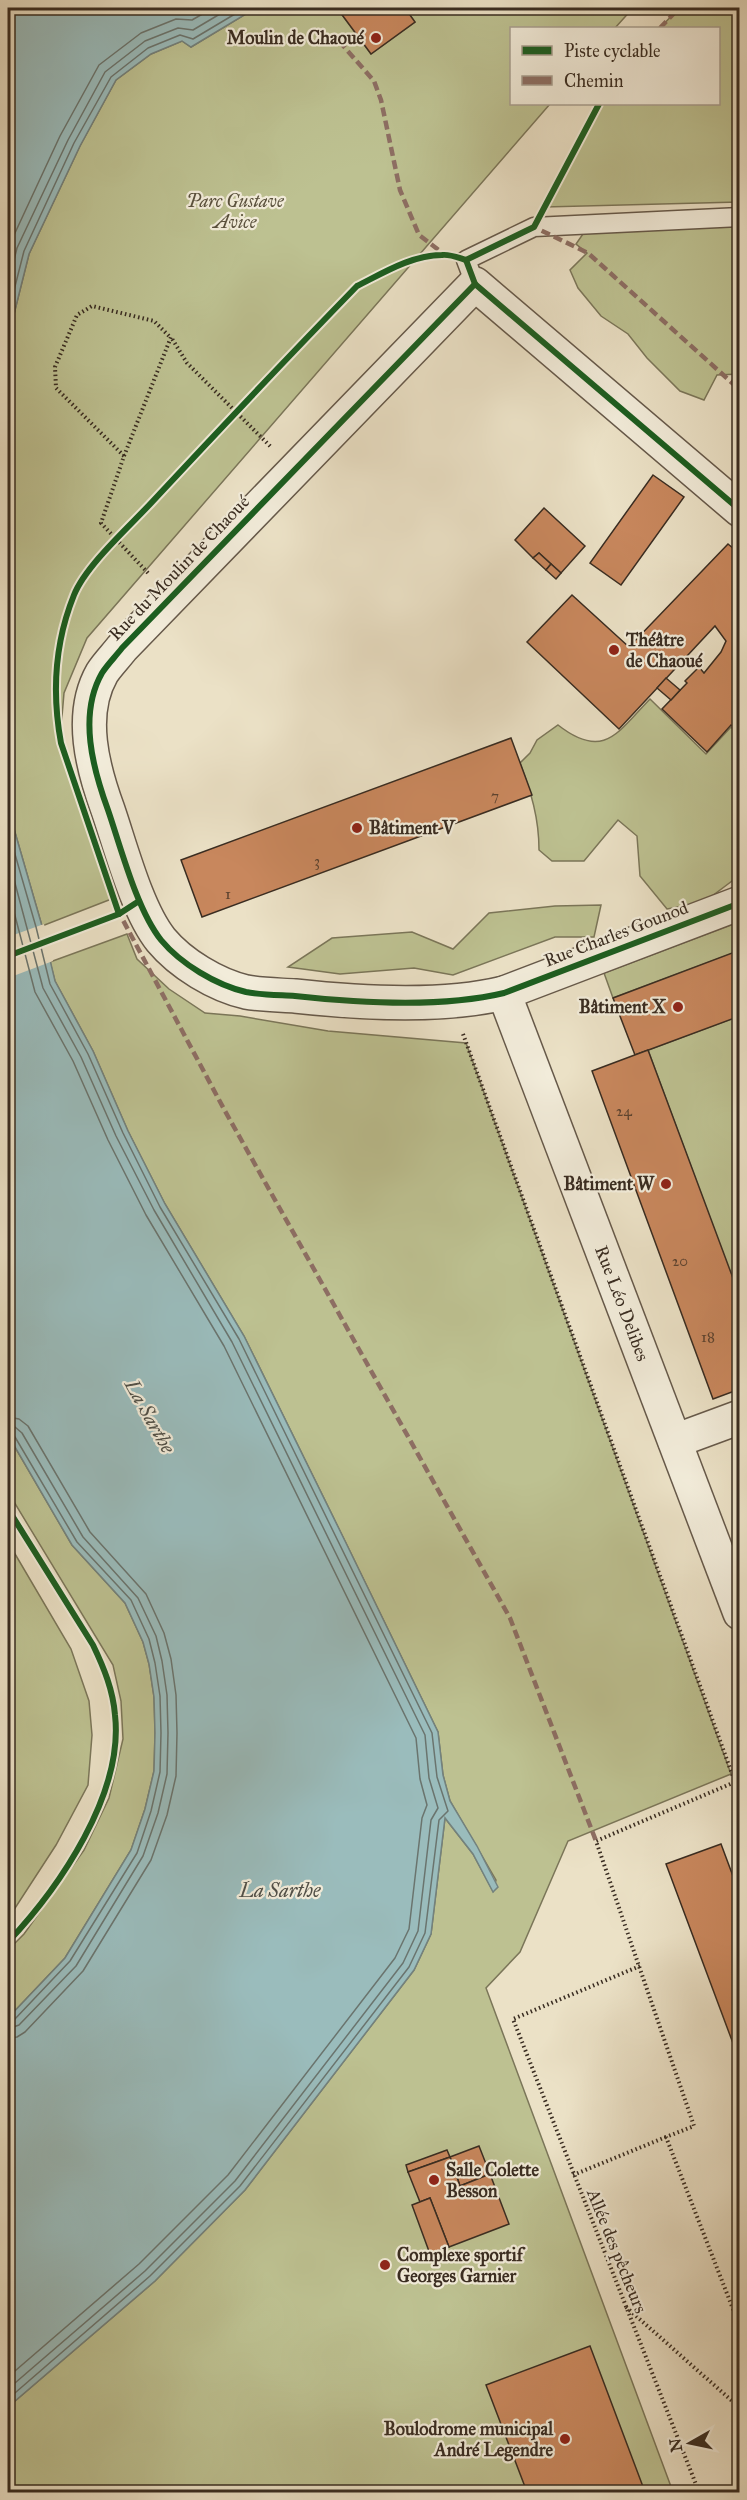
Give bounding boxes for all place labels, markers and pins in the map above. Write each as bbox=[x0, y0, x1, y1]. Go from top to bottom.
place label: Moulin de Chaoué bbox=[227, 27, 364, 49]
marker: Moulin de Chaoué bbox=[369, 31, 383, 45]
place label: Théâtre de Chaoué bbox=[625, 629, 703, 672]
marker: Théâtre de Chaoué bbox=[607, 643, 621, 657]
place label: Bâtiment V bbox=[369, 817, 456, 839]
marker: Bâtiment V bbox=[350, 821, 364, 835]
place label: Bâtiment X bbox=[579, 996, 667, 1018]
marker: Bâtiment X bbox=[671, 1000, 685, 1014]
place label: Bâtiment W bbox=[564, 1173, 655, 1195]
marker: Bâtiment W bbox=[659, 1177, 673, 1191]
place label: Salle Colette Besson bbox=[446, 2159, 539, 2202]
marker: Salle Colette Besson bbox=[427, 2173, 441, 2187]
place label: Complexe sportif Georges Garnier bbox=[397, 2244, 526, 2288]
marker: Complexe sportif Georges Garnier bbox=[378, 2258, 392, 2272]
place label: Boulodrome municipal André Legendre bbox=[384, 2418, 554, 2462]
marker: Boulodrome municipal André Legendre bbox=[558, 2432, 572, 2446]

